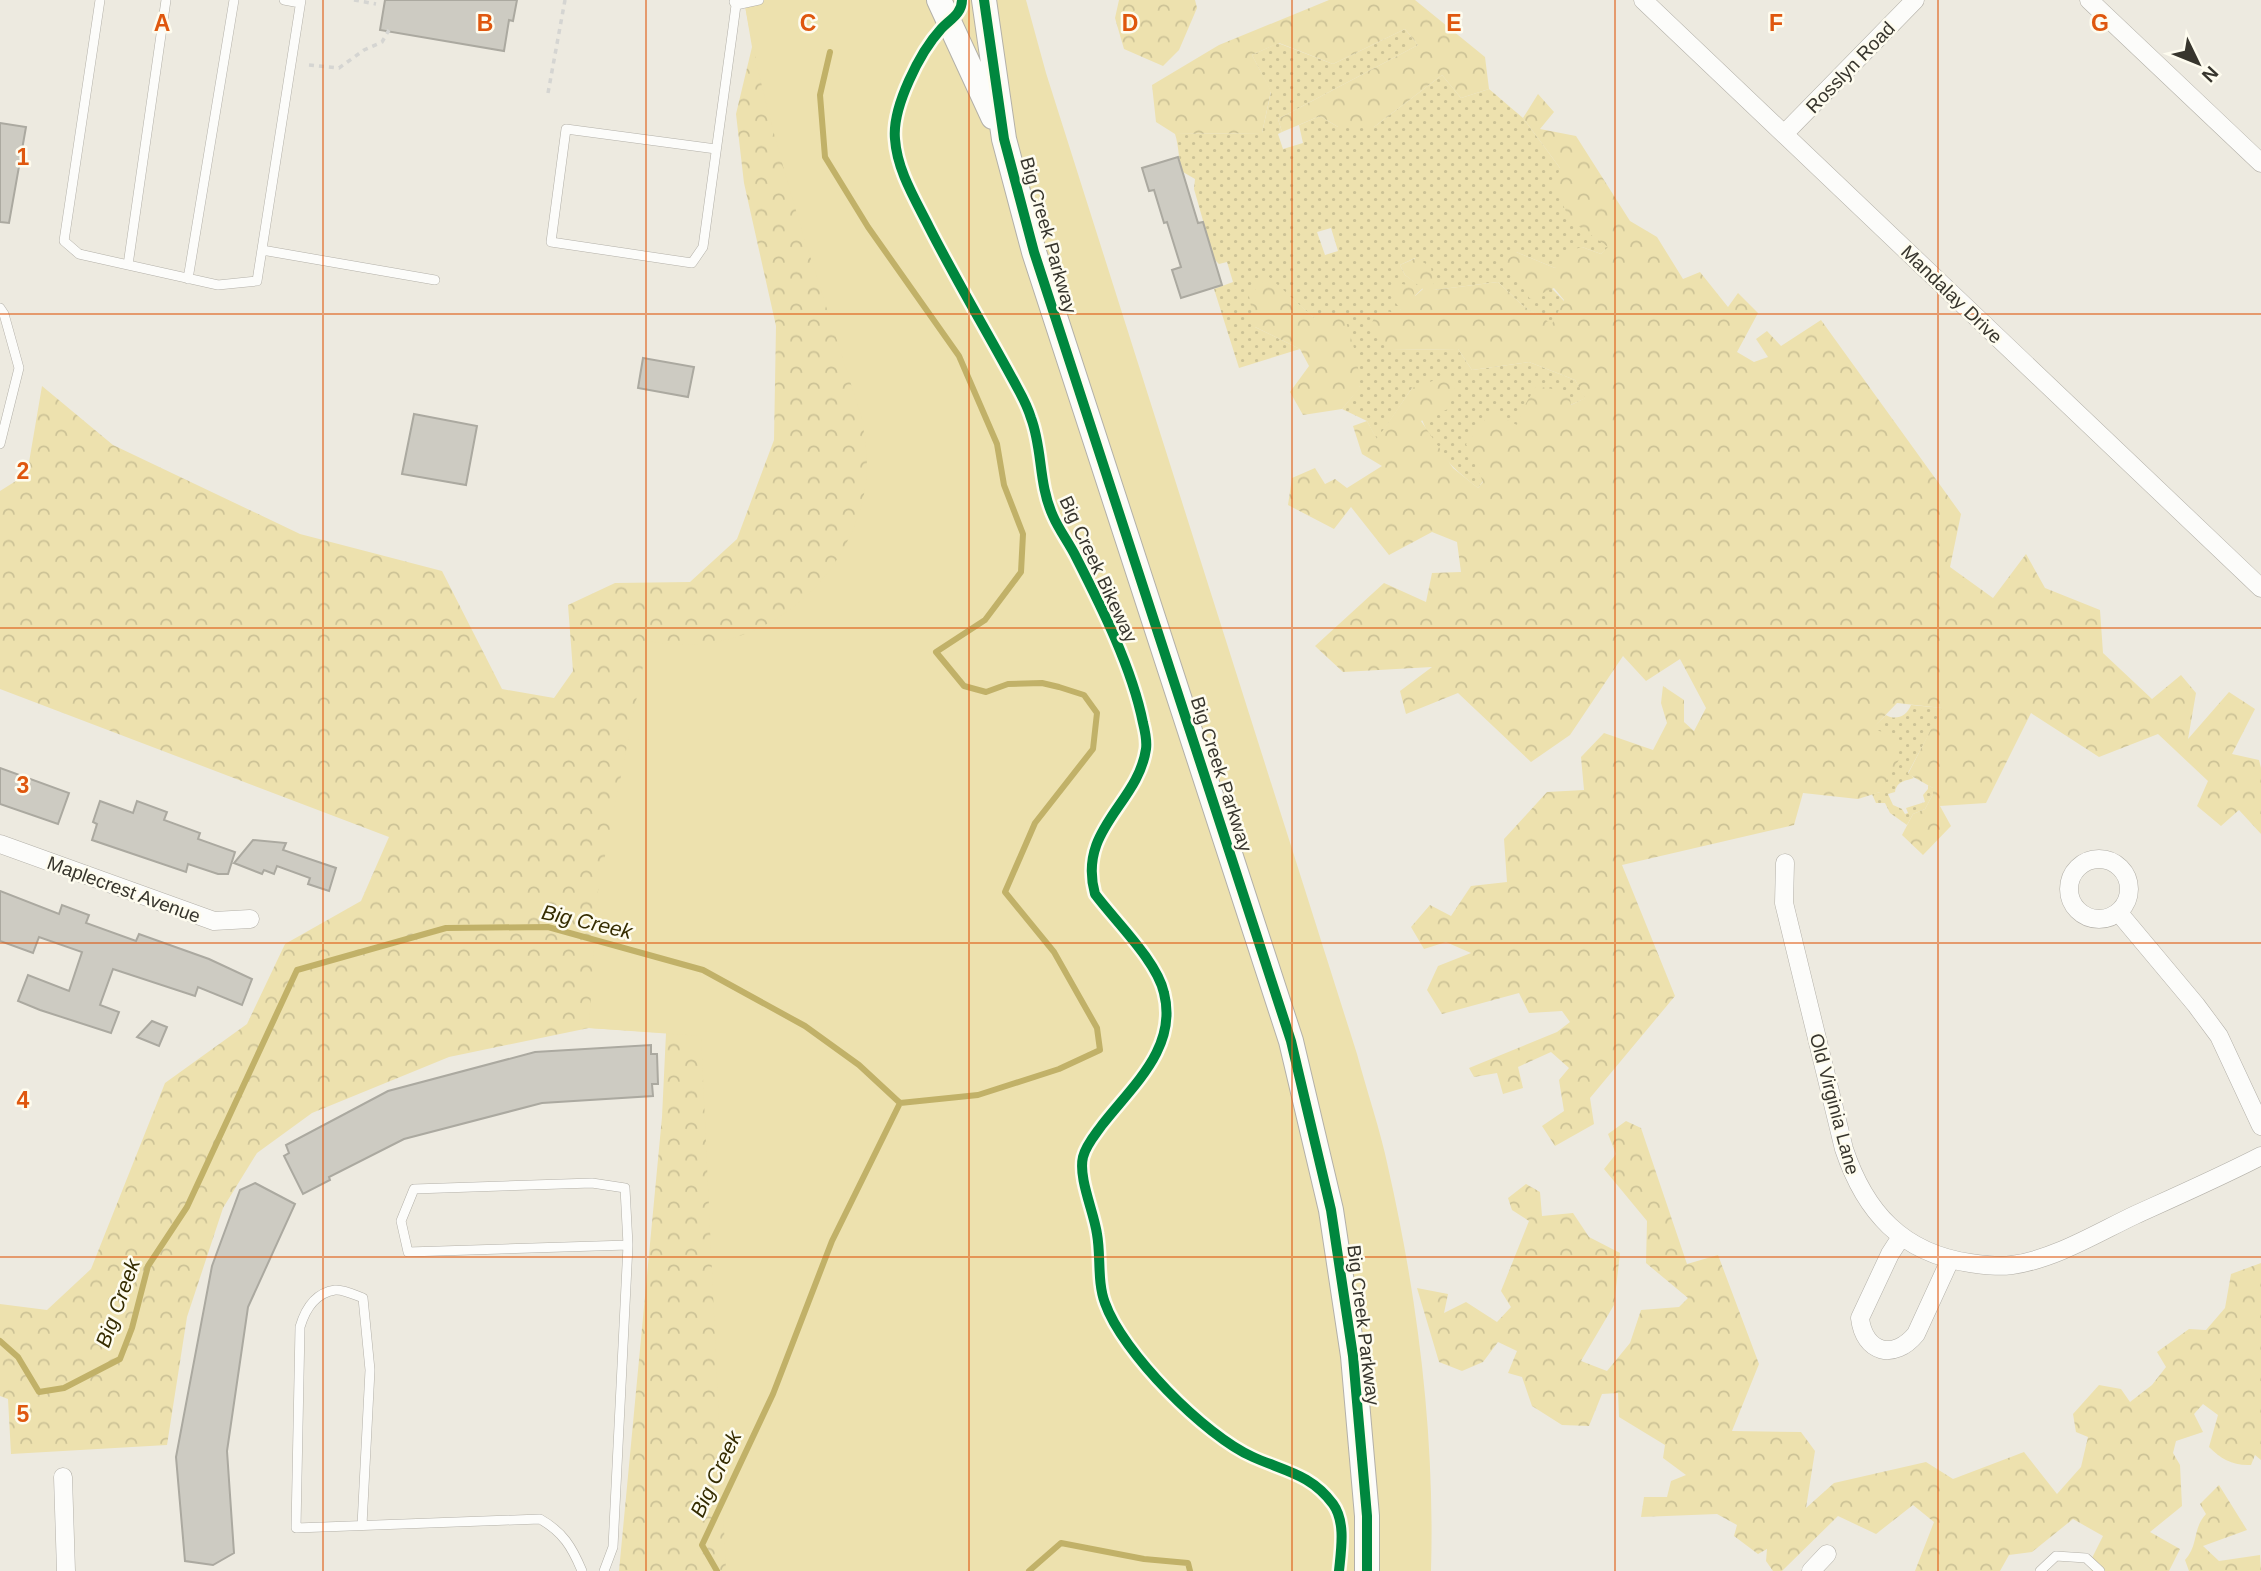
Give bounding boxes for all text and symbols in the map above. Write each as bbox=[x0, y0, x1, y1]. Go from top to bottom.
text: A bbox=[154, 10, 170, 36]
text: B bbox=[477, 10, 493, 36]
text: C bbox=[800, 10, 816, 36]
text: D bbox=[1122, 10, 1138, 36]
text: E bbox=[1446, 10, 1462, 36]
text: F bbox=[1769, 10, 1783, 36]
text: G bbox=[2091, 10, 2109, 36]
street label: Rosslyn Road bbox=[1802, 18, 1899, 117]
north arrow bbox=[2163, 28, 2233, 98]
text: N bbox=[2198, 62, 2222, 86]
text: 1 bbox=[17, 144, 30, 170]
street label: Big Creek Parkway bbox=[1016, 155, 1081, 316]
street label: Mandalay Drive bbox=[1897, 241, 2006, 348]
text: 2 bbox=[17, 458, 29, 484]
street label: Big Creek Bikeway bbox=[1055, 493, 1142, 646]
street label: Big Creek Parkway bbox=[1187, 694, 1257, 855]
text: 3 bbox=[17, 772, 29, 798]
street label: Maplecrest Avenue bbox=[44, 852, 203, 927]
water label: Big Creek bbox=[540, 900, 636, 943]
street label: Old Virginia Lane bbox=[1806, 1031, 1863, 1177]
text: 4 bbox=[17, 1087, 30, 1113]
street label: Big Creek Parkway bbox=[1343, 1244, 1384, 1407]
water label: Big Creek bbox=[91, 1254, 145, 1350]
text: 5 bbox=[17, 1401, 30, 1427]
water label: Big Creek bbox=[686, 1426, 746, 1520]

